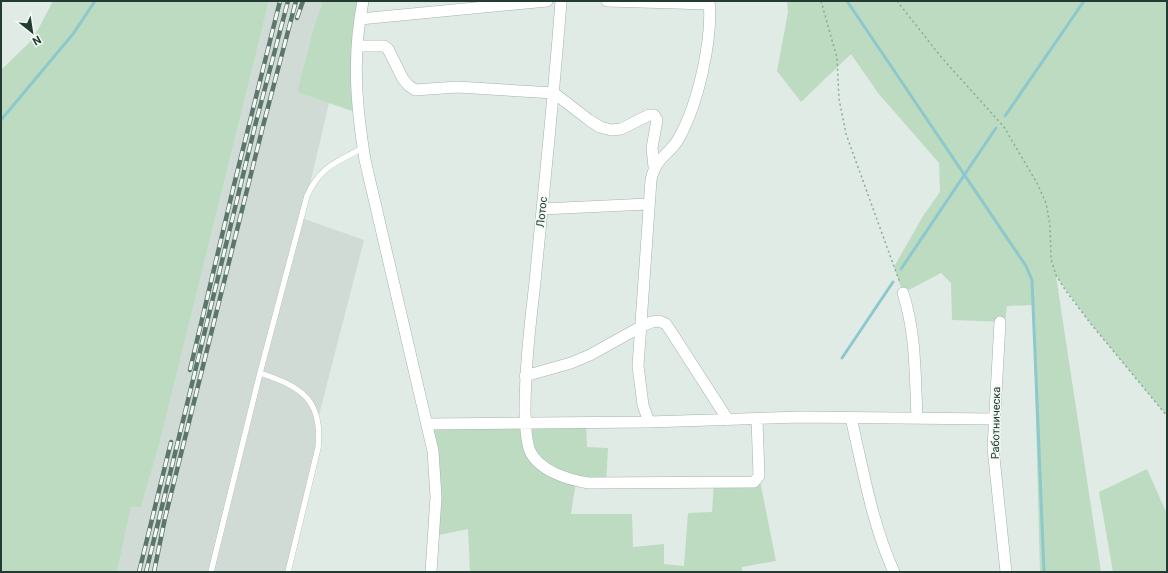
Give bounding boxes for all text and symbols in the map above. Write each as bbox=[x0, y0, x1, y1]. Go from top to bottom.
north arrow bbox=[12, 12, 52, 52]
text: N bbox=[30, 33, 43, 48]
street label: Лотос bbox=[534, 196, 550, 228]
street label: Работническа bbox=[989, 387, 1003, 459]

